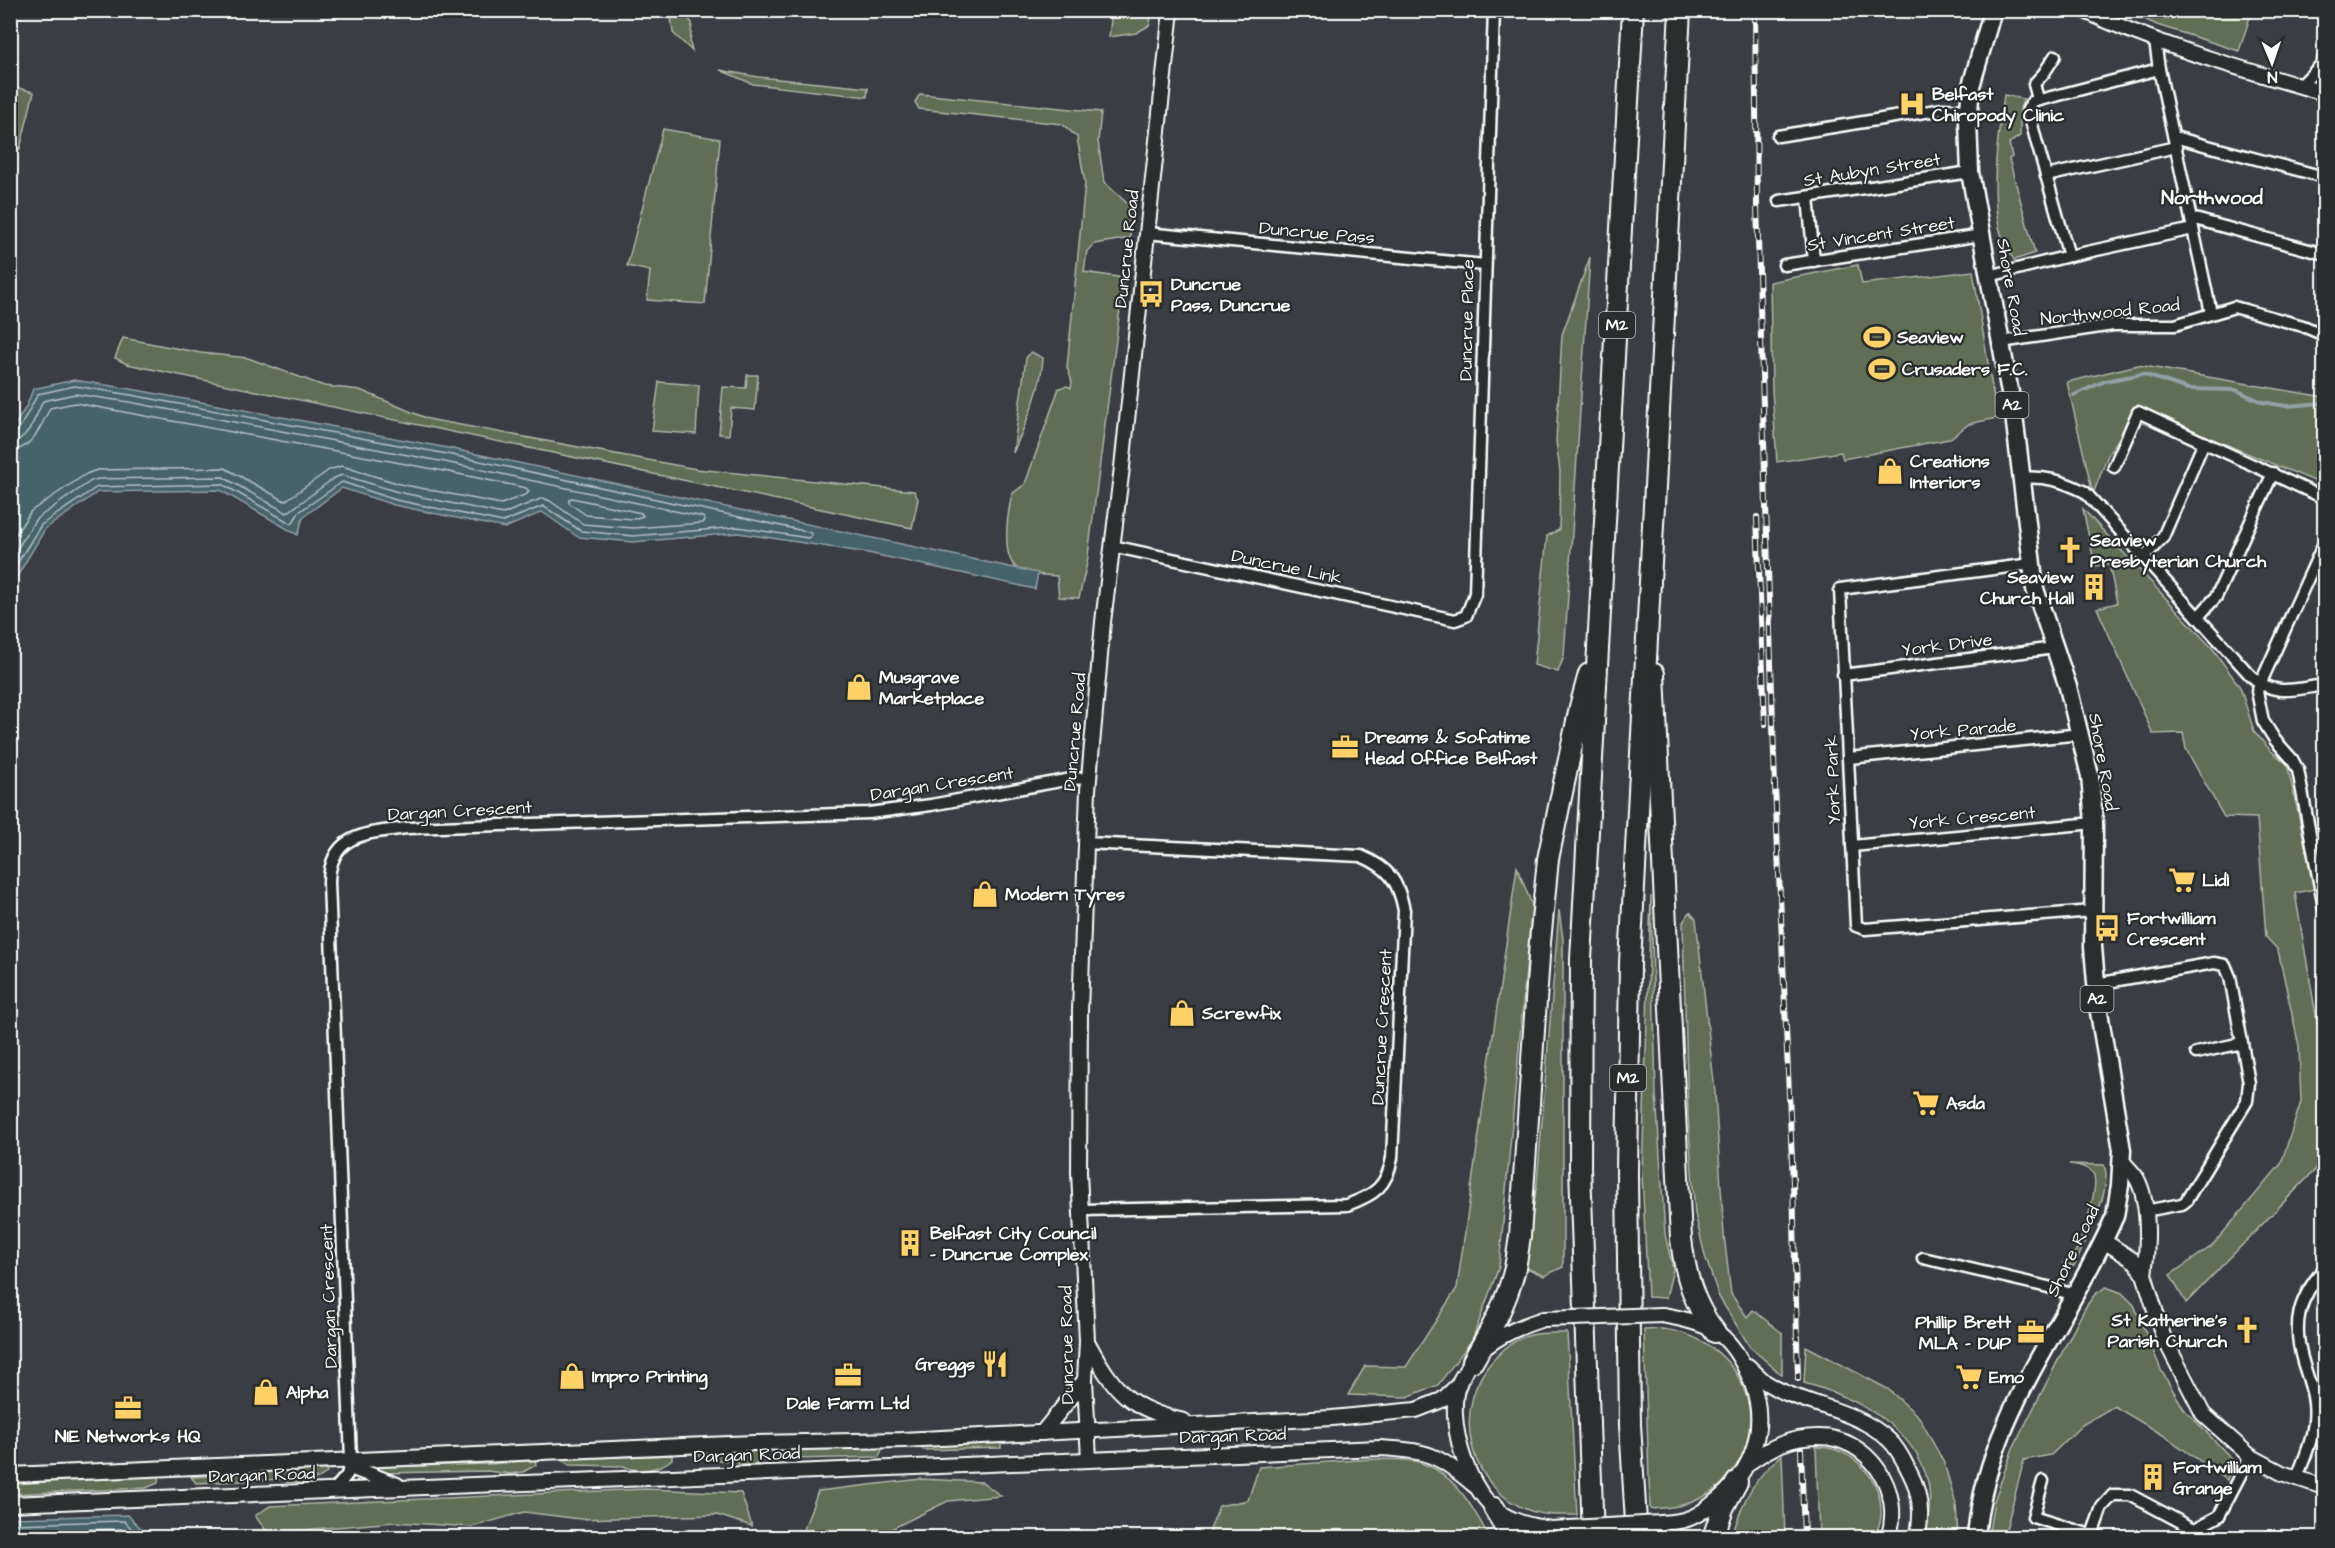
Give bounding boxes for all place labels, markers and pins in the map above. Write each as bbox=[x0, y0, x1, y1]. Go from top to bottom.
place label: Belfast Chiropody Clinic bbox=[1932, 82, 2065, 129]
hospital icon: Belfast Chiropody Clinic bbox=[1897, 89, 1927, 119]
place label: Duncrue Pass, Duncrue bbox=[1171, 272, 1290, 318]
bus stop icon: Duncrue Pass, Duncrue bbox=[1136, 279, 1166, 309]
sports icon: Seaview bbox=[1862, 322, 1892, 352]
place label: Seaview bbox=[1896, 325, 1964, 350]
sports icon: Crusaders F.C. bbox=[1867, 354, 1897, 384]
place label: Crusaders F.C. bbox=[1902, 357, 2028, 382]
place label: Creations Interiors bbox=[1910, 449, 1990, 495]
shop icon: Creations Interiors bbox=[1875, 456, 1905, 486]
place label: Seaview Presbyterian Church bbox=[2089, 528, 2267, 575]
church icon: Seaview Presbyterian Church bbox=[2055, 535, 2085, 565]
place label: Seaview Church Hall bbox=[1980, 565, 2074, 611]
building icon: Seaview Church Hall bbox=[2079, 572, 2109, 602]
place label: Musgrave Marketplace bbox=[879, 665, 984, 711]
shop icon: Musgrave Marketplace bbox=[844, 672, 874, 702]
place label: Dreams & Sofatime Head Office Belfast bbox=[1365, 725, 1538, 771]
office icon: Dreams & Sofatime Head Office Belfast bbox=[1330, 732, 1360, 762]
supermarket icon: Lidl bbox=[2167, 865, 2197, 895]
place label: Lidl bbox=[2202, 868, 2229, 893]
shop icon: Modern Tyres bbox=[970, 879, 1000, 909]
place label: Modern Tyres bbox=[1005, 882, 1125, 908]
place label: Fortwilliam Crescent bbox=[2127, 906, 2217, 952]
bus stop icon: Fortwilliam Crescent bbox=[2092, 913, 2122, 943]
shop icon: Screwfix bbox=[1167, 998, 1197, 1028]
place label: Screwfix bbox=[1201, 1001, 1282, 1026]
supermarket icon: Asda bbox=[1911, 1088, 1941, 1118]
place label: Asda bbox=[1946, 1091, 1986, 1116]
place label: Belfast City Council - Duncrue Complex bbox=[930, 1221, 1097, 1267]
building icon: Belfast City Council - Duncrue Complex bbox=[895, 1228, 925, 1258]
place label: St Katherine's Parish Church bbox=[2108, 1308, 2228, 1354]
place label: Phillip Brett MLA - DUP bbox=[1915, 1310, 2012, 1356]
church icon: St Katherine's Parish Church bbox=[2232, 1315, 2262, 1345]
office icon: Phillip Brett MLA - DUP bbox=[2016, 1317, 2046, 1347]
restaurant icon: Greggs bbox=[980, 1349, 1010, 1379]
place label: Greggs bbox=[915, 1352, 975, 1378]
office icon: Dale Farm Ltd bbox=[833, 1360, 863, 1390]
shop icon: Impro Printing bbox=[557, 1361, 587, 1391]
supermarket icon: Emo bbox=[1954, 1362, 1984, 1392]
place label: Impro Printing bbox=[592, 1364, 708, 1390]
place label: Emo bbox=[1989, 1365, 2025, 1390]
shop icon: Alpha bbox=[251, 1377, 281, 1407]
place label: Alpha bbox=[286, 1380, 329, 1405]
place label: Dale Farm Ltd bbox=[787, 1391, 910, 1416]
office icon: NIE Networks HQ bbox=[113, 1393, 143, 1423]
place label: NIE Networks HQ bbox=[55, 1424, 201, 1449]
place label: Fortwilliam Grange bbox=[2173, 1455, 2263, 1502]
building icon: Fortwilliam Grange bbox=[2138, 1462, 2168, 1492]

